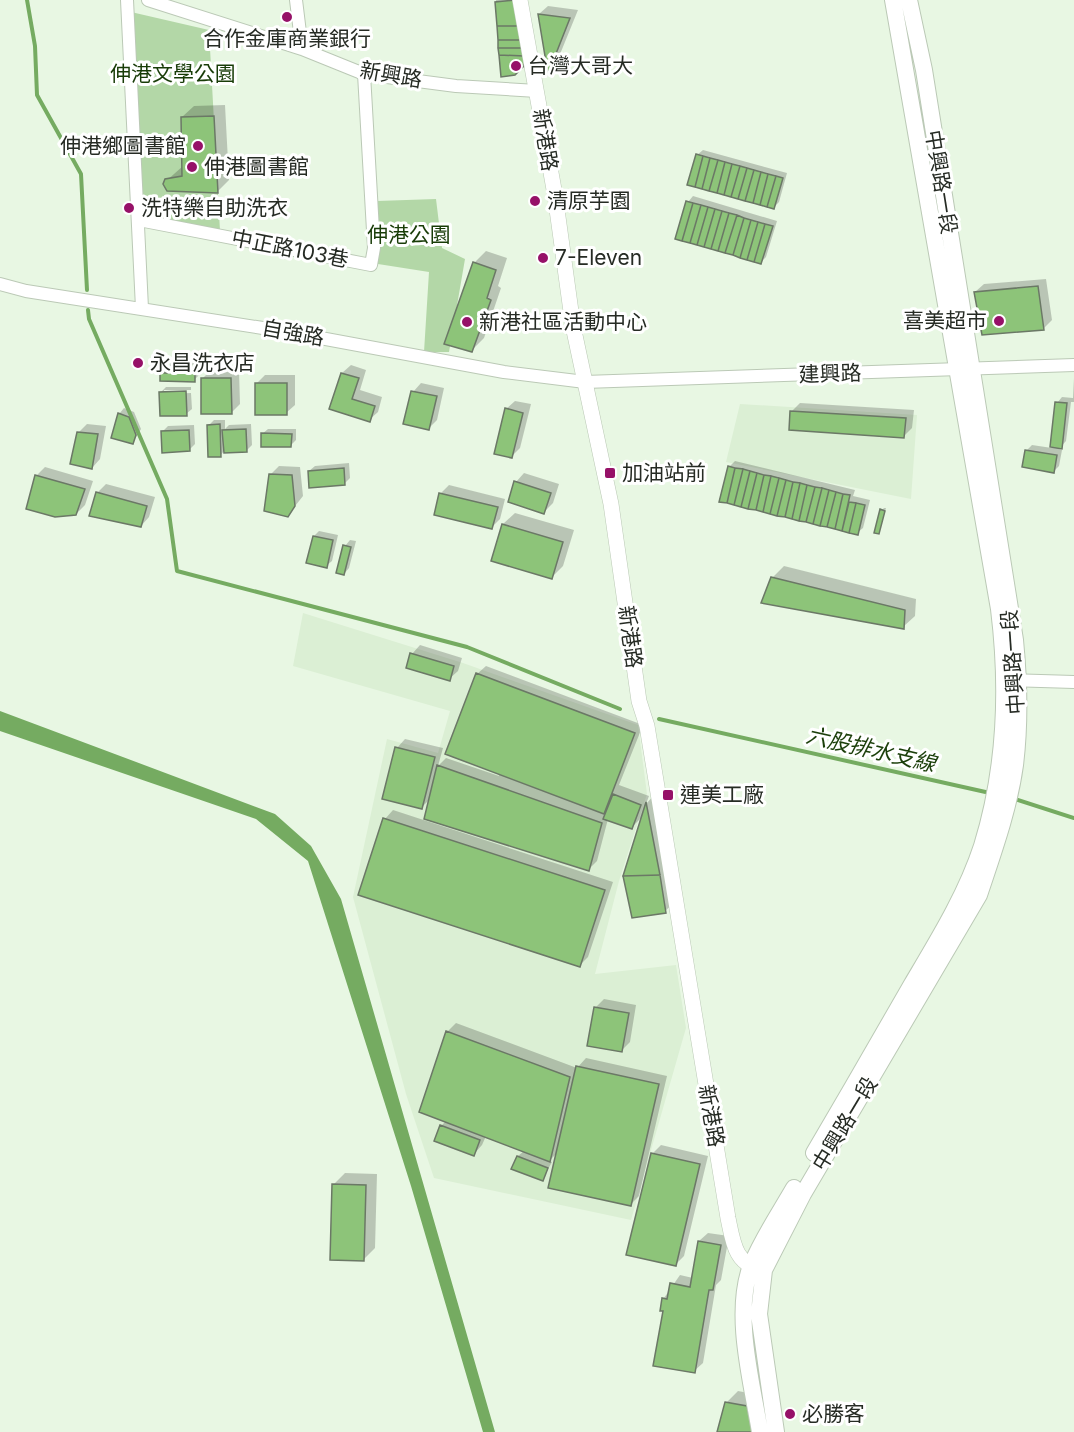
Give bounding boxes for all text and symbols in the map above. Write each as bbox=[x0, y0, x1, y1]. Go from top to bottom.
marker: 合作金庫商業銀行 bbox=[280, 10, 294, 24]
place label: 合作金庫商業銀行 bbox=[203, 26, 371, 51]
place label: 台灣大哥大 bbox=[528, 53, 633, 78]
street label: 新興路 bbox=[358, 57, 424, 92]
marker: 台灣大哥大 bbox=[509, 59, 523, 73]
park label: 伸港文學公園 bbox=[110, 61, 236, 86]
street label: 新港路 bbox=[528, 107, 563, 173]
street label: 中興路一段 bbox=[921, 128, 962, 236]
place label: 伸港鄉圖書館 bbox=[60, 133, 186, 158]
marker: 伸港鄉圖書館 bbox=[191, 139, 205, 153]
place label: 伸港圖書館 bbox=[204, 154, 309, 179]
marker: 伸港圖書館 bbox=[185, 160, 199, 174]
place label: 清原芋園 bbox=[547, 188, 631, 213]
marker: 清原芋園 bbox=[528, 194, 542, 208]
place label: 洗特樂自助洗衣 bbox=[141, 195, 288, 220]
marker: 洗特樂自助洗衣 bbox=[122, 201, 136, 215]
park label: 伸港公園 bbox=[367, 222, 451, 247]
street label: 中正路103巷 bbox=[229, 225, 351, 272]
place label: 7-Eleven bbox=[555, 245, 642, 270]
marker: 7-Eleven bbox=[536, 251, 550, 265]
place label: 喜美超市 bbox=[903, 308, 987, 333]
place label: 新港社區活動中心 bbox=[479, 309, 647, 334]
marker: 喜美超市 bbox=[992, 314, 1006, 328]
street label: 自強路 bbox=[260, 315, 326, 350]
marker: 新港社區活動中心 bbox=[460, 315, 474, 329]
place label: 永昌洗衣店 bbox=[150, 350, 255, 375]
marker: 永昌洗衣店 bbox=[131, 356, 145, 370]
street label: 建興路 bbox=[798, 360, 862, 387]
place label: 加油站前 bbox=[622, 460, 706, 485]
marker: 加油站前 bbox=[603, 466, 617, 480]
street label: 新港路 bbox=[614, 604, 647, 670]
street label: 中興路一段 bbox=[996, 609, 1029, 715]
water label: 六股排水支線 bbox=[804, 721, 941, 777]
place label: 連美工廠 bbox=[680, 782, 764, 807]
marker: 連美工廠 bbox=[661, 788, 675, 802]
street label: 中興路一段 bbox=[807, 1072, 882, 1175]
street label: 新港路 bbox=[694, 1083, 729, 1149]
place label: 必勝客 bbox=[802, 1401, 865, 1426]
marker: 必勝客 bbox=[783, 1407, 797, 1421]

